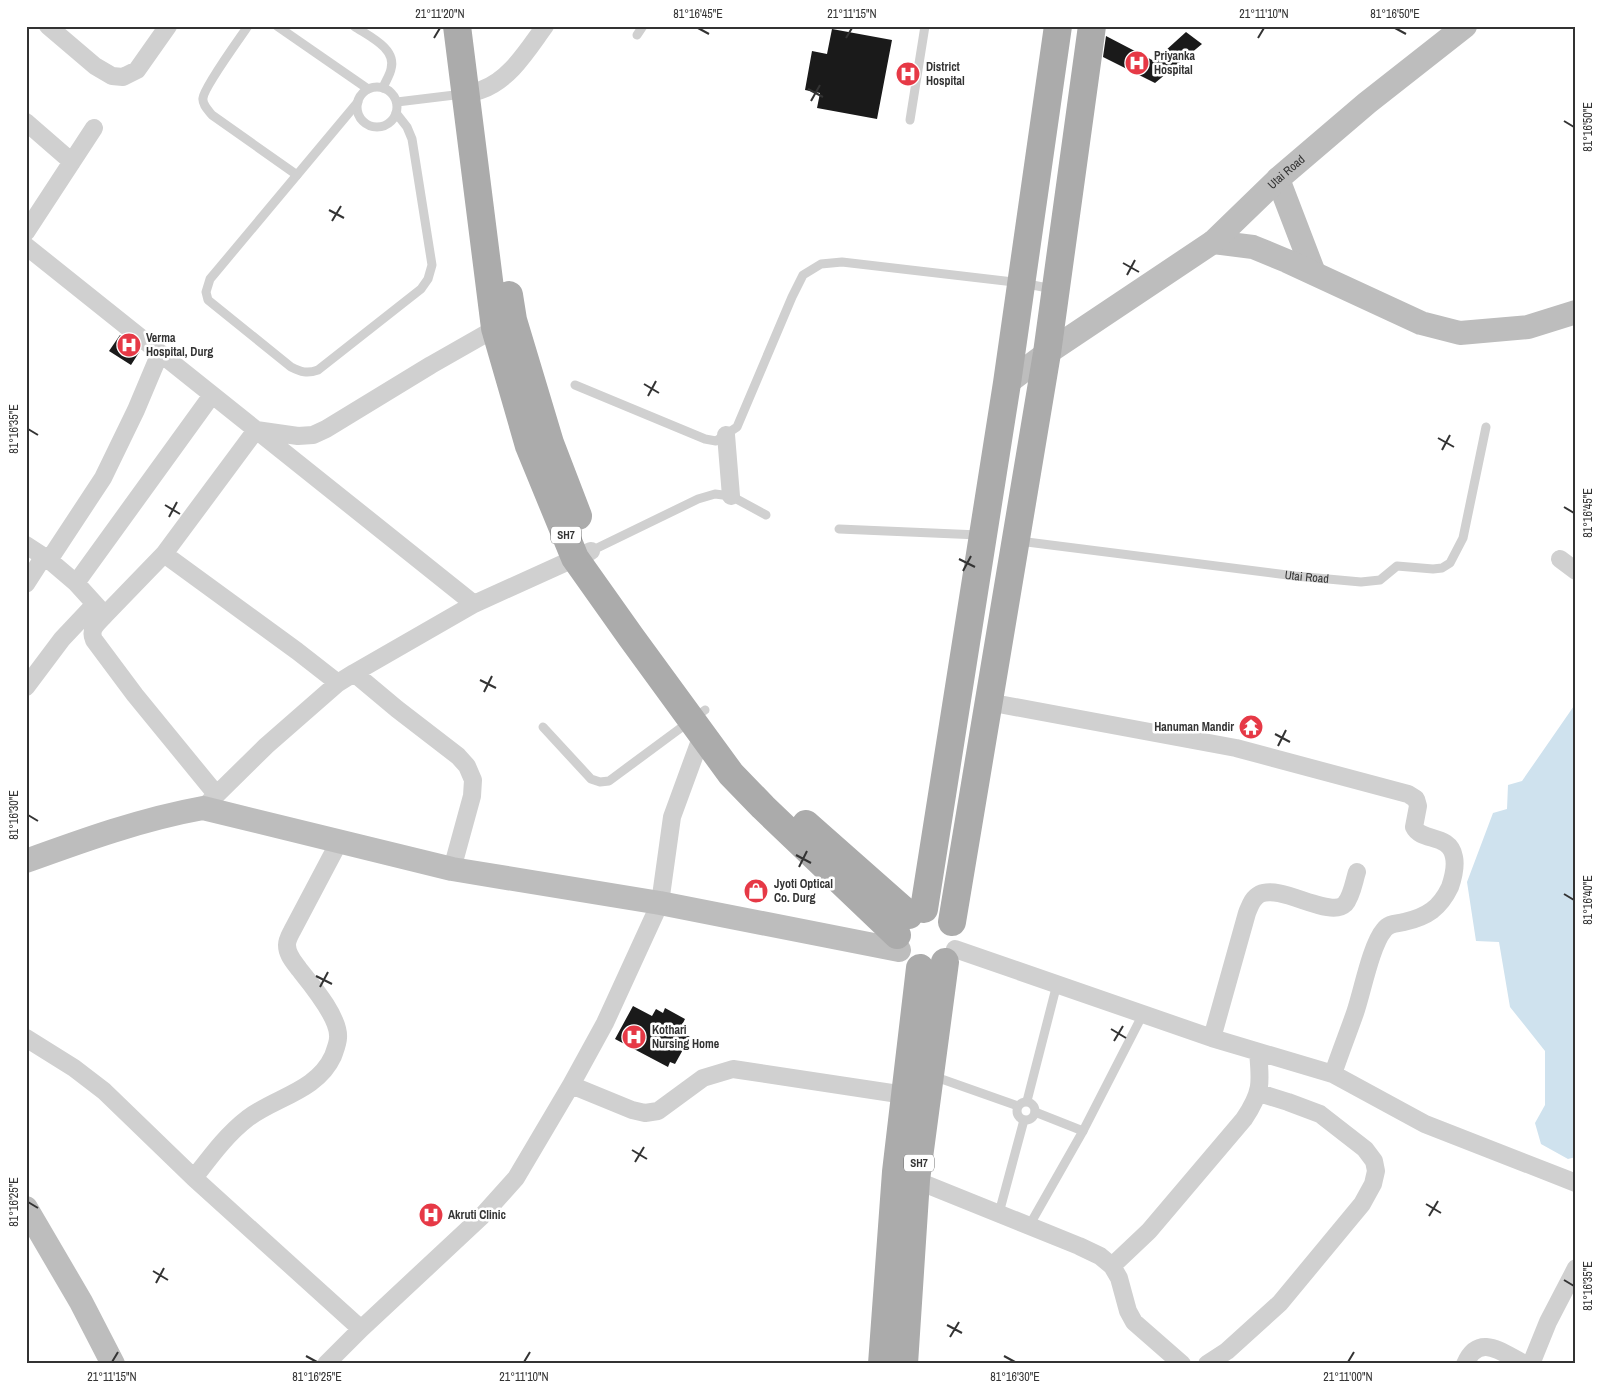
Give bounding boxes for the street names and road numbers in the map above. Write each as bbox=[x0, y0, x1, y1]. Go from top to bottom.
street label: Utai Road bbox=[1264, 151, 1308, 193]
road number: SH7 bbox=[551, 526, 581, 544]
street label: Utai Road bbox=[1284, 567, 1330, 587]
road number: SH7 bbox=[904, 1154, 934, 1172]

